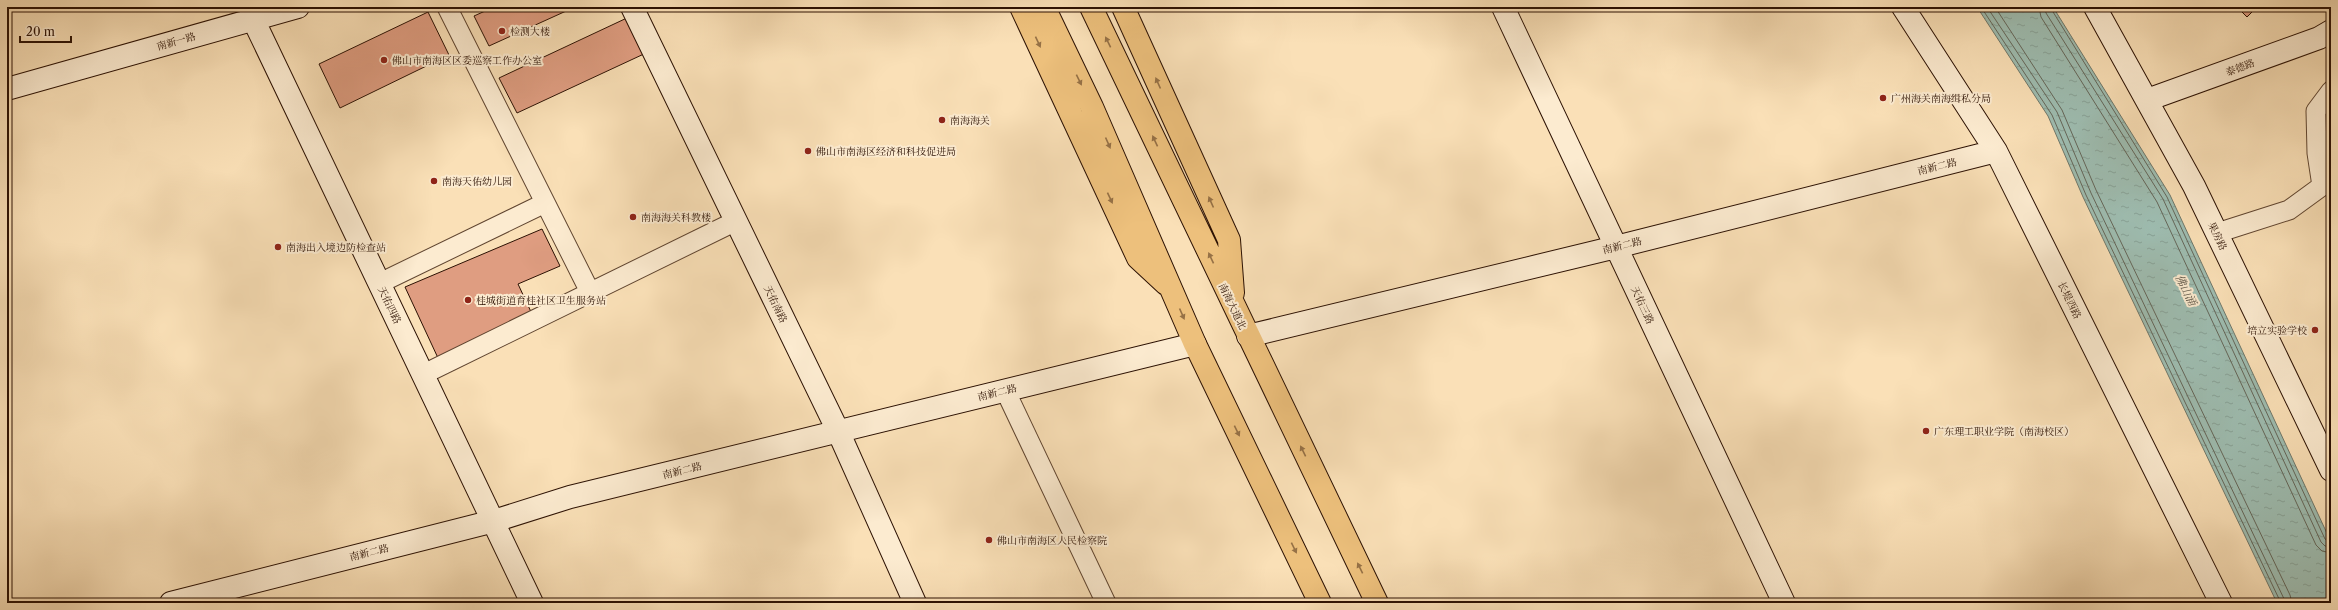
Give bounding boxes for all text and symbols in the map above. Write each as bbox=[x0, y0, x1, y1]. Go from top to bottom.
scale bar bbox=[20, 18, 71, 44]
text: 20 m bbox=[26, 24, 55, 39]
place label: 检测大楼 bbox=[510, 25, 550, 38]
marker: 检测大楼 bbox=[497, 26, 507, 36]
street label: 南新一路 bbox=[155, 30, 197, 53]
one-way arrow bbox=[1035, 37, 1041, 48]
one-way arrow bbox=[1105, 37, 1111, 48]
place label: 佛山市南海区区委巡察工作办公室 bbox=[392, 54, 542, 67]
marker: 佛山市南海区区委巡察工作办公室 bbox=[379, 55, 389, 65]
street label: 泰德路 bbox=[2224, 56, 2256, 79]
one-way arrow bbox=[1076, 74, 1082, 86]
one-way arrow bbox=[1155, 78, 1161, 89]
place label: 广州海关南海缉私分局 bbox=[1891, 92, 1991, 105]
marker: 广州海关南海缉私分局 bbox=[1878, 93, 1888, 103]
place label: 南海海关 bbox=[950, 114, 990, 127]
marker: 南海海关 bbox=[937, 115, 947, 125]
one-way arrow bbox=[1152, 135, 1158, 146]
one-way arrow bbox=[1104, 137, 1111, 149]
place label: 佛山市南海区经济和科技促进局 bbox=[816, 145, 956, 158]
marker: 佛山市南海区经济和科技促进局 bbox=[803, 146, 813, 156]
street label: 南新二路 bbox=[1916, 155, 1958, 178]
place label: 南海天佑幼儿园 bbox=[442, 175, 512, 188]
marker: 南海天佑幼儿园 bbox=[429, 176, 439, 186]
one-way arrow bbox=[1107, 193, 1113, 204]
one-way arrow bbox=[1208, 195, 1214, 207]
place label: 南海海关科教楼 bbox=[641, 211, 711, 224]
marker: 南海海关科教楼 bbox=[628, 212, 638, 222]
street label: 果房路 bbox=[2205, 220, 2230, 253]
street label: 南新二路 bbox=[1601, 234, 1643, 257]
place label: 南海出入境边防检查站 bbox=[286, 241, 386, 254]
marker: 南海出入境边防检查站 bbox=[273, 242, 283, 252]
one-way arrow bbox=[1208, 252, 1214, 264]
water label: 佛山涌 bbox=[2172, 272, 2201, 310]
street label: 长堤西路 bbox=[2055, 279, 2084, 321]
street label: 南海大道北 bbox=[1216, 281, 1249, 332]
street label: 天佑南路 bbox=[761, 283, 790, 325]
street label: 天佑四路 bbox=[375, 284, 404, 326]
street label: 天佑三路 bbox=[1628, 284, 1657, 326]
place label: 桂城街道育桂社区卫生服务站 bbox=[476, 294, 606, 307]
marker: 桂城街道育桂社区卫生服务站 bbox=[463, 295, 473, 305]
one-way arrow bbox=[1179, 308, 1185, 319]
place label: 培立实验学校 bbox=[2247, 324, 2307, 337]
marker: 培立实验学校 bbox=[2310, 325, 2320, 335]
street label: 南新二路 bbox=[976, 381, 1018, 404]
one-way arrow bbox=[1234, 425, 1240, 437]
place label: 广东理工职业学院（南海校区） bbox=[1934, 425, 2074, 438]
marker: 广东理工职业学院（南海校区） bbox=[1921, 426, 1931, 436]
one-way arrow bbox=[1300, 445, 1307, 457]
street label: 南新二路 bbox=[661, 459, 703, 482]
place label: 佛山市南海区人民检察院 bbox=[997, 534, 1107, 547]
marker: 佛山市南海区人民检察院 bbox=[984, 535, 994, 545]
street label: 南新二路 bbox=[348, 541, 390, 564]
one-way arrow bbox=[1291, 543, 1297, 554]
one-way arrow bbox=[1357, 562, 1363, 574]

